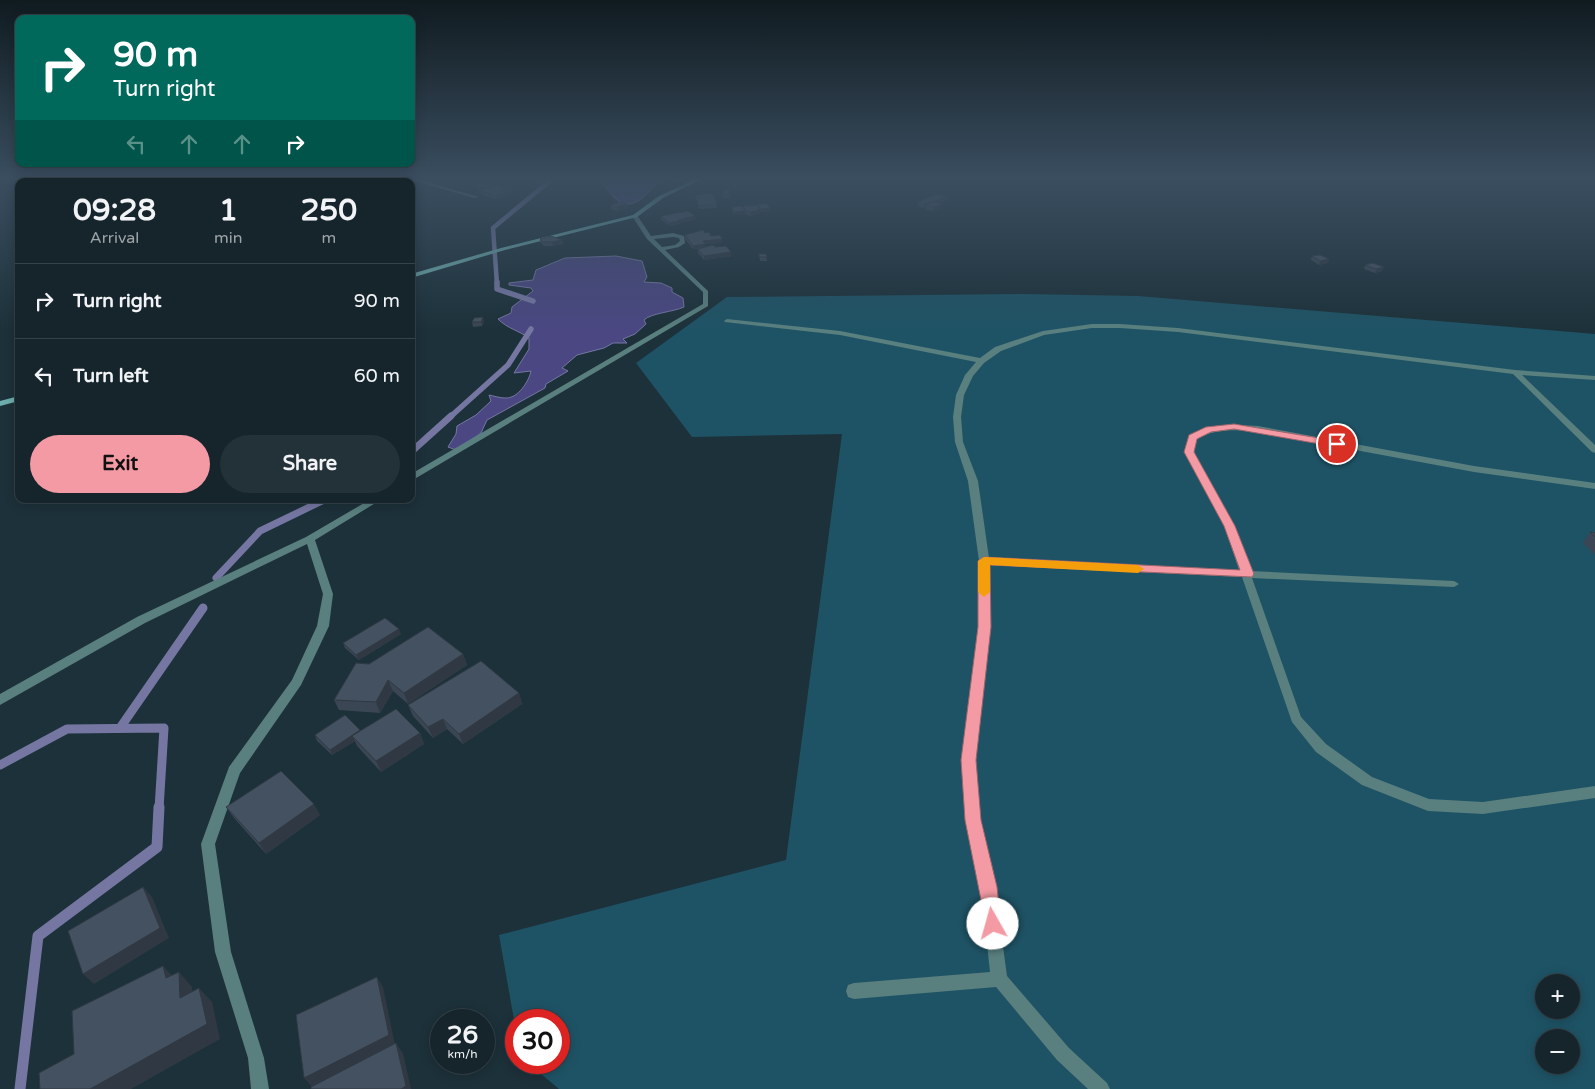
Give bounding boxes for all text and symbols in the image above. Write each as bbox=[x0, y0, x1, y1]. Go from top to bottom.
text: 90 m bbox=[113, 34, 198, 76]
icon: right bbox=[30, 35, 95, 100]
text: Turn right bbox=[113, 76, 215, 102]
icon: left bbox=[122, 130, 150, 158]
icon: ahead bbox=[175, 130, 203, 158]
icon: ahead bbox=[228, 130, 256, 158]
icon: right bbox=[281, 130, 309, 158]
text: 09:28 bbox=[73, 192, 156, 229]
text: 1 bbox=[219, 192, 238, 229]
text: 250 bbox=[301, 192, 357, 229]
text: Arrival bbox=[90, 228, 139, 248]
text: min bbox=[214, 228, 243, 248]
text: m bbox=[321, 228, 336, 248]
icon: right bbox=[30, 287, 58, 315]
text: Turn right bbox=[73, 290, 161, 312]
text: 90 m bbox=[354, 290, 400, 312]
icon: left bbox=[30, 362, 58, 390]
text: Turn left bbox=[73, 365, 149, 387]
text: 60 m bbox=[354, 365, 400, 387]
pin bbox=[1316, 423, 1358, 465]
icon: arrive bbox=[1323, 430, 1351, 458]
button: Exit bbox=[30, 435, 210, 493]
button: Share bbox=[220, 435, 400, 493]
position arrow bbox=[966, 897, 1018, 949]
map controls bbox=[1535, 974, 1580, 1074]
button: + bbox=[1535, 974, 1580, 1019]
speed limit sign: 30 bbox=[505, 1009, 570, 1074]
text: 26 bbox=[447, 1020, 478, 1050]
button: − bbox=[1535, 1029, 1580, 1074]
text: km/h bbox=[447, 1047, 478, 1061]

